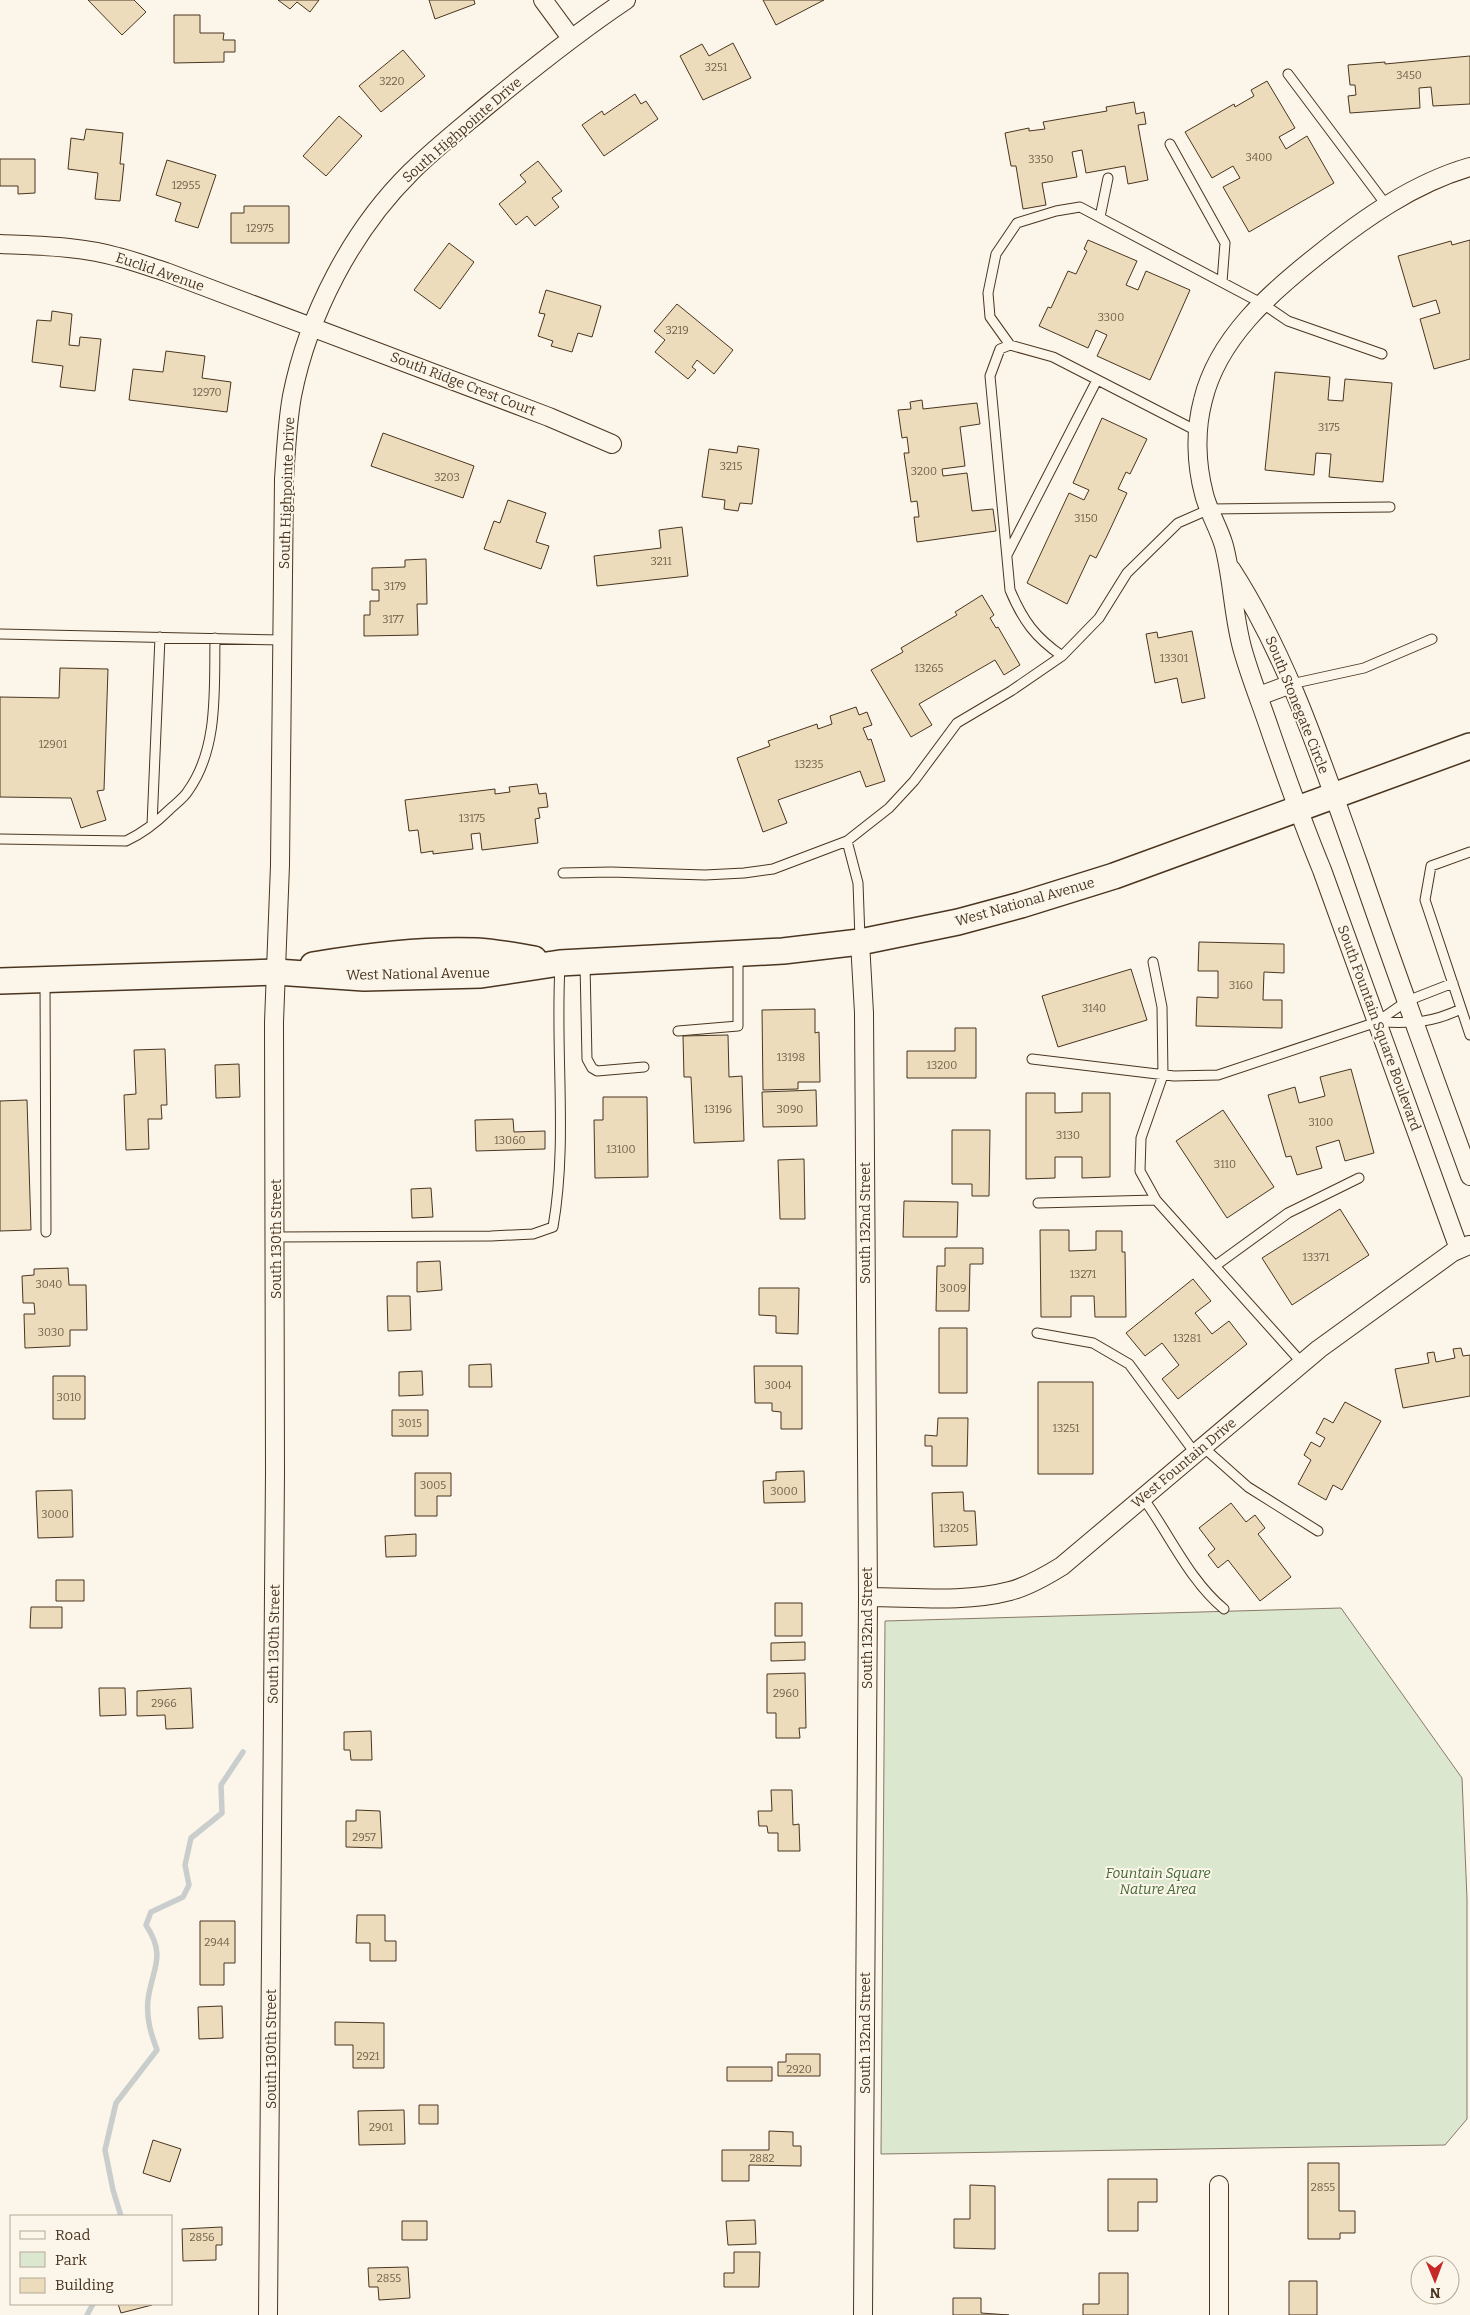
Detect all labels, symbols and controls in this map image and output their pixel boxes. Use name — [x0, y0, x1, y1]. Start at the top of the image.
house number: 3251 — [705, 61, 728, 74]
house number: 3450 — [1396, 69, 1422, 82]
street label: South Highpointe Drive — [399, 74, 525, 186]
house number: 3220 — [379, 75, 405, 88]
house number: 3400 — [1246, 151, 1272, 164]
house number: 3350 — [1028, 153, 1054, 166]
house number: 12955 — [172, 179, 200, 192]
house number: 12975 — [246, 222, 274, 235]
street label: Euclid Avenue — [113, 249, 207, 295]
house number: 3300 — [1098, 311, 1124, 324]
house number: 3219 — [665, 324, 689, 337]
street label: South Ridge Crest Court — [388, 348, 538, 420]
house number: 12970 — [192, 386, 222, 399]
street label: South Highpointe Drive — [276, 417, 298, 569]
house number: 3175 — [1318, 421, 1340, 434]
house number: 3215 — [720, 460, 742, 473]
house number: 3200 — [911, 465, 937, 478]
house number: 3203 — [434, 471, 460, 484]
house number: 3150 — [1074, 512, 1098, 525]
house number: 3211 — [650, 555, 672, 568]
house number: 3179 — [384, 580, 406, 593]
house number: 3177 — [382, 613, 404, 626]
street label: South Stonegate Circle — [1262, 634, 1332, 776]
house number: 13301 — [1160, 652, 1189, 665]
house number: 13265 — [915, 662, 944, 675]
house number: 12901 — [39, 738, 68, 751]
house number: 13235 — [795, 758, 824, 771]
house number: 13175 — [459, 812, 485, 825]
street label: West National Avenue — [953, 874, 1097, 930]
street label: South Fountain Square Boulevard — [1334, 923, 1424, 1133]
street label: West National Avenue — [346, 964, 490, 984]
house number: 3160 — [1229, 979, 1253, 992]
house number: 3140 — [1082, 1002, 1106, 1015]
house number: 13198 — [777, 1051, 805, 1064]
house number: 13200 — [927, 1059, 957, 1072]
house number: 13196 — [704, 1103, 732, 1116]
house number: 3090 — [777, 1103, 803, 1116]
house number: 3100 — [1309, 1116, 1333, 1129]
house number: 3130 — [1056, 1129, 1080, 1142]
house number: 13060 — [494, 1134, 526, 1147]
house number: 13100 — [606, 1143, 636, 1156]
house number: 3110 — [1214, 1158, 1236, 1171]
street label: South 132nd Street — [857, 1162, 874, 1284]
street label: South 130th Street — [268, 1179, 285, 1299]
house number: 13371 — [1303, 1251, 1330, 1264]
house number: 13271 — [1070, 1268, 1097, 1281]
house number: 3040 — [36, 1278, 62, 1291]
house number: 3009 — [940, 1282, 966, 1295]
house number: 3030 — [38, 1326, 64, 1339]
house number: 13281 — [1173, 1332, 1201, 1345]
house number: 3004 — [765, 1379, 792, 1392]
house number: 3010 — [57, 1391, 81, 1404]
street label: West Fountain Drive — [1128, 1414, 1240, 1512]
house number: 3015 — [398, 1417, 422, 1430]
house number: 13251 — [1053, 1422, 1080, 1435]
house number: 3005 — [420, 1479, 446, 1492]
house number: 3000 — [770, 1485, 798, 1498]
house number: 3000 — [41, 1508, 69, 1521]
house number: 13205 — [939, 1522, 969, 1535]
street label: South 132nd Street — [859, 1567, 876, 1689]
street label: South 130th Street — [264, 1584, 284, 1704]
house number: 2960 — [773, 1687, 799, 1700]
house number: 2966 — [151, 1697, 177, 1710]
house number: 2957 — [352, 1831, 376, 1844]
park label: Fountain Square Nature Area — [1106, 1865, 1210, 1898]
house number: 2944 — [204, 1936, 230, 1949]
street label: South 132nd Street — [857, 1972, 874, 2094]
street label: South 130th Street — [263, 1989, 280, 2109]
house number: 2921 — [357, 2050, 380, 2063]
house number: 2920 — [786, 2063, 812, 2076]
house number: 2901 — [369, 2121, 393, 2134]
house number: 2882 — [749, 2152, 775, 2165]
house number: 2855 — [1311, 2181, 1335, 2194]
legend — [10, 2215, 172, 2305]
text: Road — [55, 2226, 90, 2244]
house number: 2856 — [190, 2231, 214, 2244]
text: Park — [55, 2251, 87, 2269]
north arrow — [1410, 2255, 1460, 2305]
house number: 2855 — [377, 2272, 401, 2285]
text: Building — [55, 2276, 114, 2294]
text: N — [1429, 2284, 1441, 2301]

